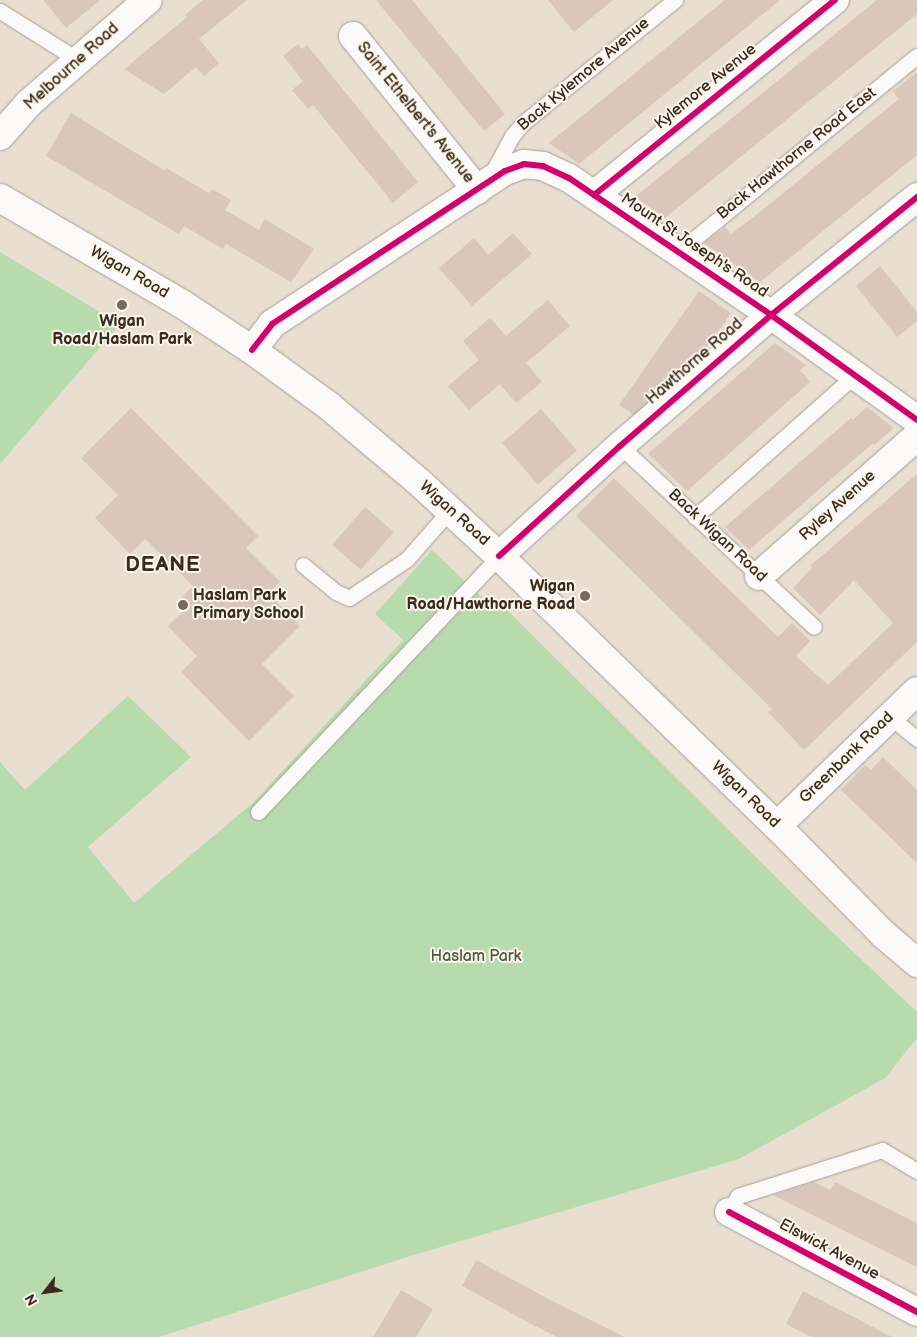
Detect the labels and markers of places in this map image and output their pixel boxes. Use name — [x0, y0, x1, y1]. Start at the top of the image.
marker: Wigan Road/Haslam Park — [116, 299, 128, 311]
place label: Wigan Road/Haslam Park — [52, 312, 192, 350]
place label: Wigan Road/Hawthorne Road — [407, 577, 575, 615]
place label: Haslam Park Primary School — [193, 586, 304, 624]
marker: Wigan Road/Hawthorne Road — [579, 590, 591, 602]
marker: Haslam Park Primary School — [177, 599, 189, 611]

